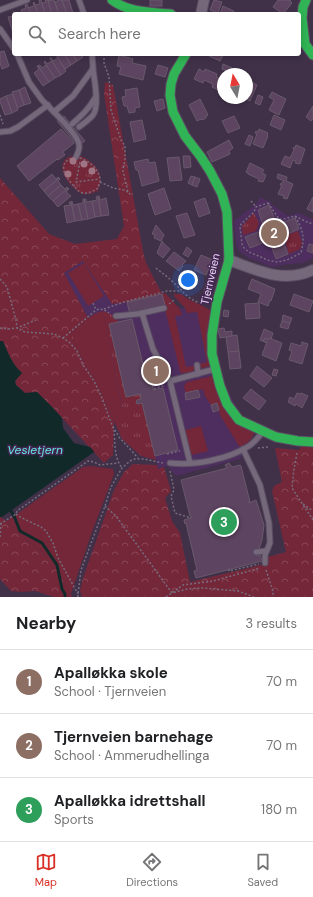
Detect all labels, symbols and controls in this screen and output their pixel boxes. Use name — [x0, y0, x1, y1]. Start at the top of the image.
search box — [12, 12, 301, 56]
icon: search — [26, 23, 48, 45]
text: Search here — [58, 24, 141, 44]
north arrow — [217, 68, 253, 104]
pin: 2 — [261, 218, 287, 248]
street label: Tjernveien — [197, 252, 223, 306]
your location — [178, 270, 198, 290]
pin: 1 — [143, 356, 169, 386]
water label: Vesletjern — [7, 442, 63, 458]
pin: 3 — [211, 507, 237, 537]
text: Nearby — [16, 612, 76, 634]
text: 3 results — [245, 615, 297, 632]
text: Apalløkka skole — [54, 663, 168, 683]
text: 1 — [27, 673, 31, 690]
text: 70 m — [266, 673, 297, 690]
text: School · Tjernveien — [54, 683, 166, 700]
text: Tjernveien barnehage — [54, 727, 213, 747]
text: 2 — [25, 737, 33, 754]
text: 70 m — [266, 737, 297, 754]
text: School · Ammerudhellinga — [54, 747, 209, 764]
text: Apalløkka idrettshall — [54, 791, 205, 811]
text: 3 — [25, 801, 33, 818]
text: 180 m — [261, 801, 297, 818]
text: Sports — [54, 811, 94, 828]
tab: Map — [35, 851, 57, 889]
tab: Directions — [126, 851, 178, 889]
tab: Saved — [247, 851, 278, 889]

